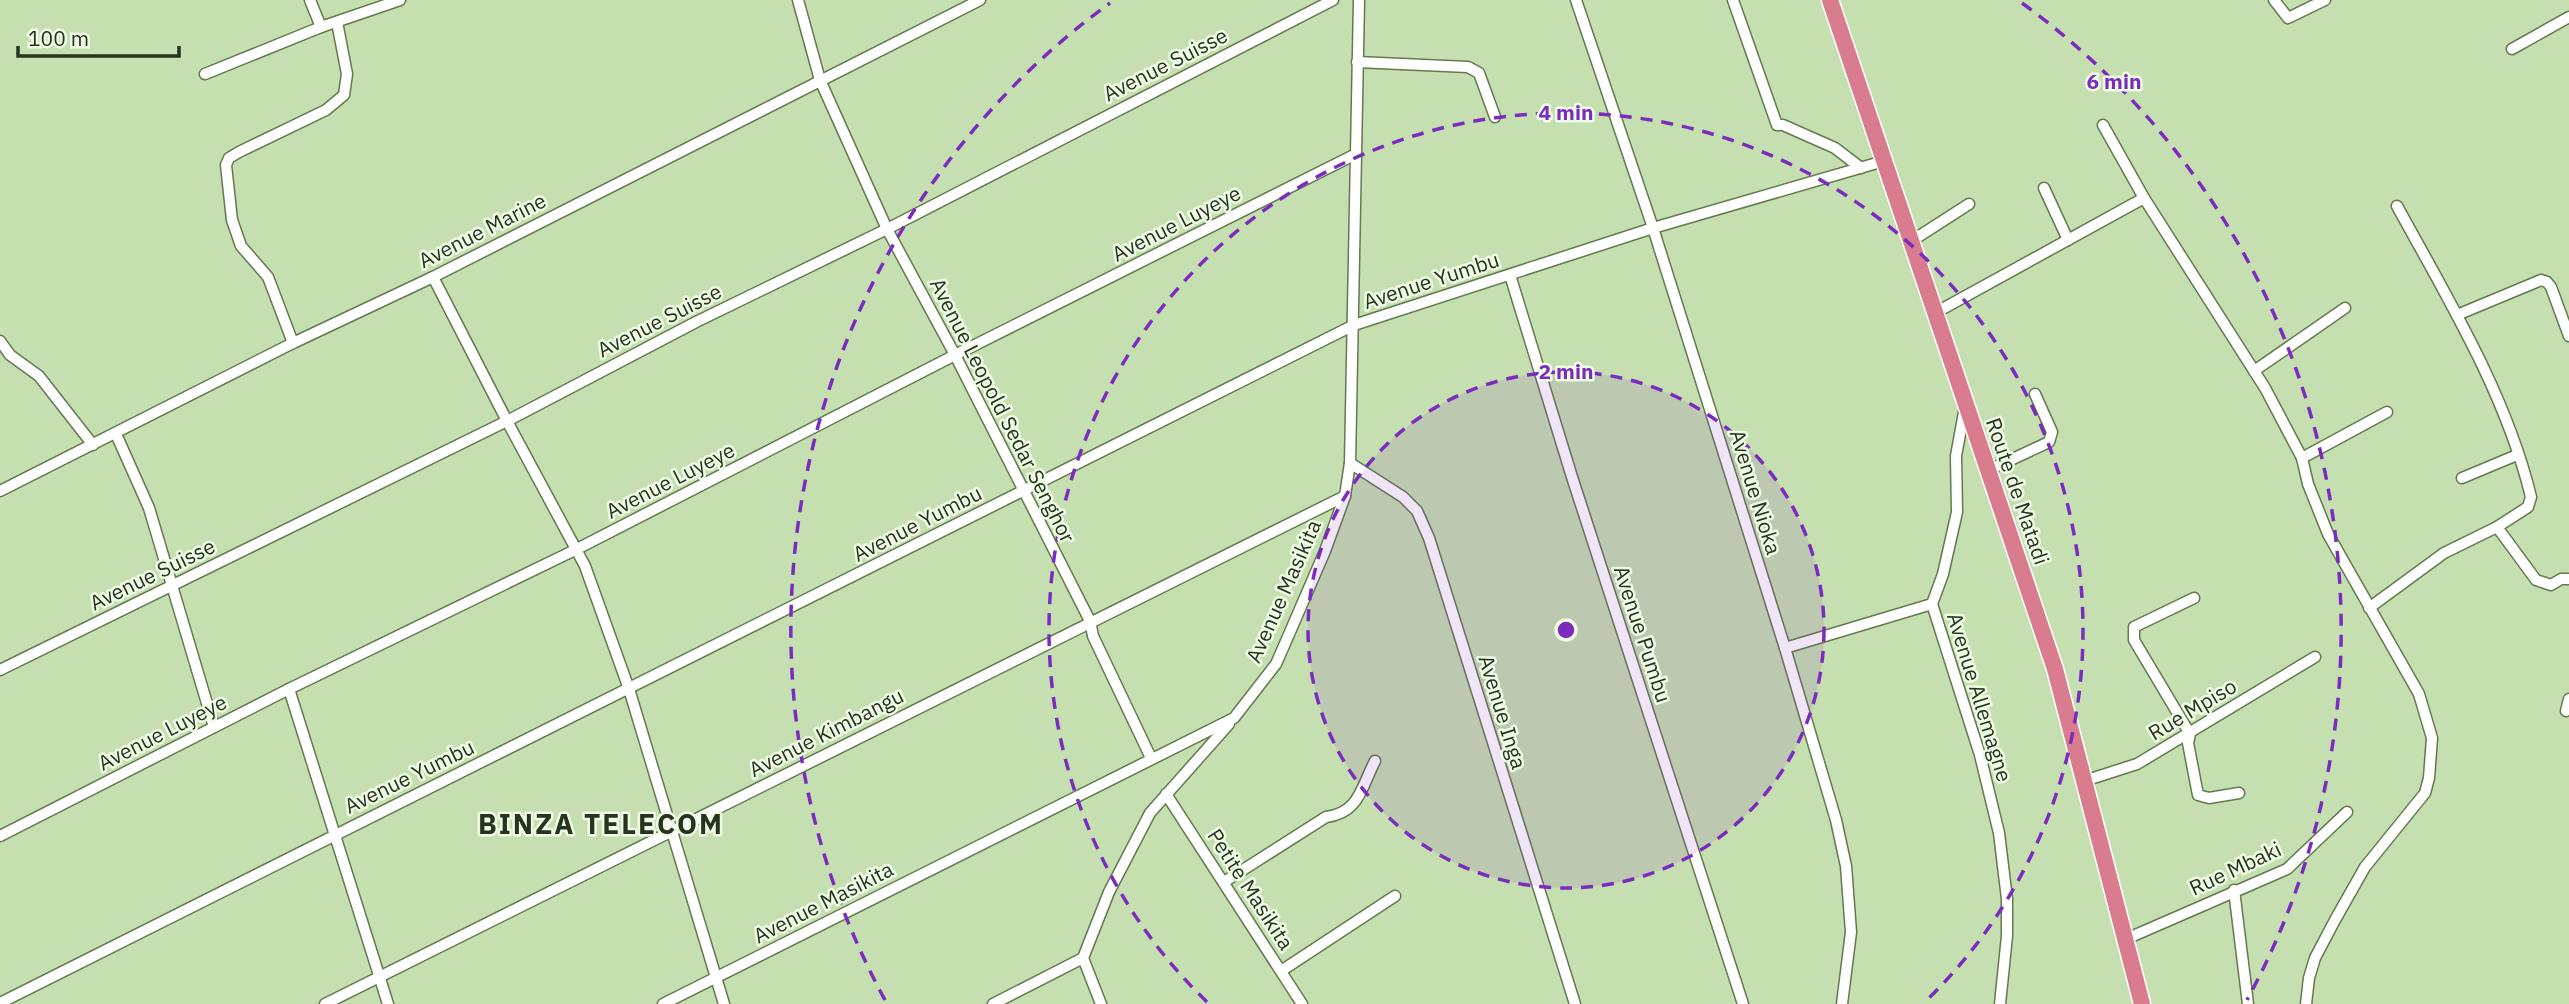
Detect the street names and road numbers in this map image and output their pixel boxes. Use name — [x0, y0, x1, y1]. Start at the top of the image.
street label: Avenue Suisse — [1098, 21, 1232, 107]
street label: Avenue Luyeye — [1107, 179, 1245, 267]
street label: Avenue Marine — [413, 186, 551, 274]
street label: Avenue Yumbu — [1359, 245, 1503, 315]
street label: Avenue Leopold Sedar Senghor — [924, 273, 1082, 547]
street label: Avenue Suisse — [592, 277, 726, 363]
street label: Route de Matadi — [1980, 414, 2056, 568]
street label: Avenue Nioka — [1724, 426, 1788, 558]
street label: Avenue Luyeye — [601, 436, 739, 524]
street label: Avenue Yumbu — [848, 478, 986, 568]
street label: Avenue Masikita — [1239, 515, 1327, 667]
street label: Avenue Suisse — [85, 532, 219, 616]
street label: Avenue Pumbu — [1608, 562, 1678, 706]
street label: Avenue Allemagne — [1941, 609, 2019, 785]
street label: Avenue Inga — [1472, 652, 1534, 772]
street label: Rue Mpiso — [2143, 672, 2241, 746]
street label: Avenue Kimbangu — [744, 681, 908, 783]
street label: Avenue Luyeye — [93, 688, 231, 776]
street label: Avenue Yumbu — [339, 732, 479, 820]
street label: Petite Masikita — [1201, 823, 1301, 955]
street label: Rue Mbaki — [2184, 834, 2286, 902]
street label: Avenue Masikita — [748, 855, 898, 949]

